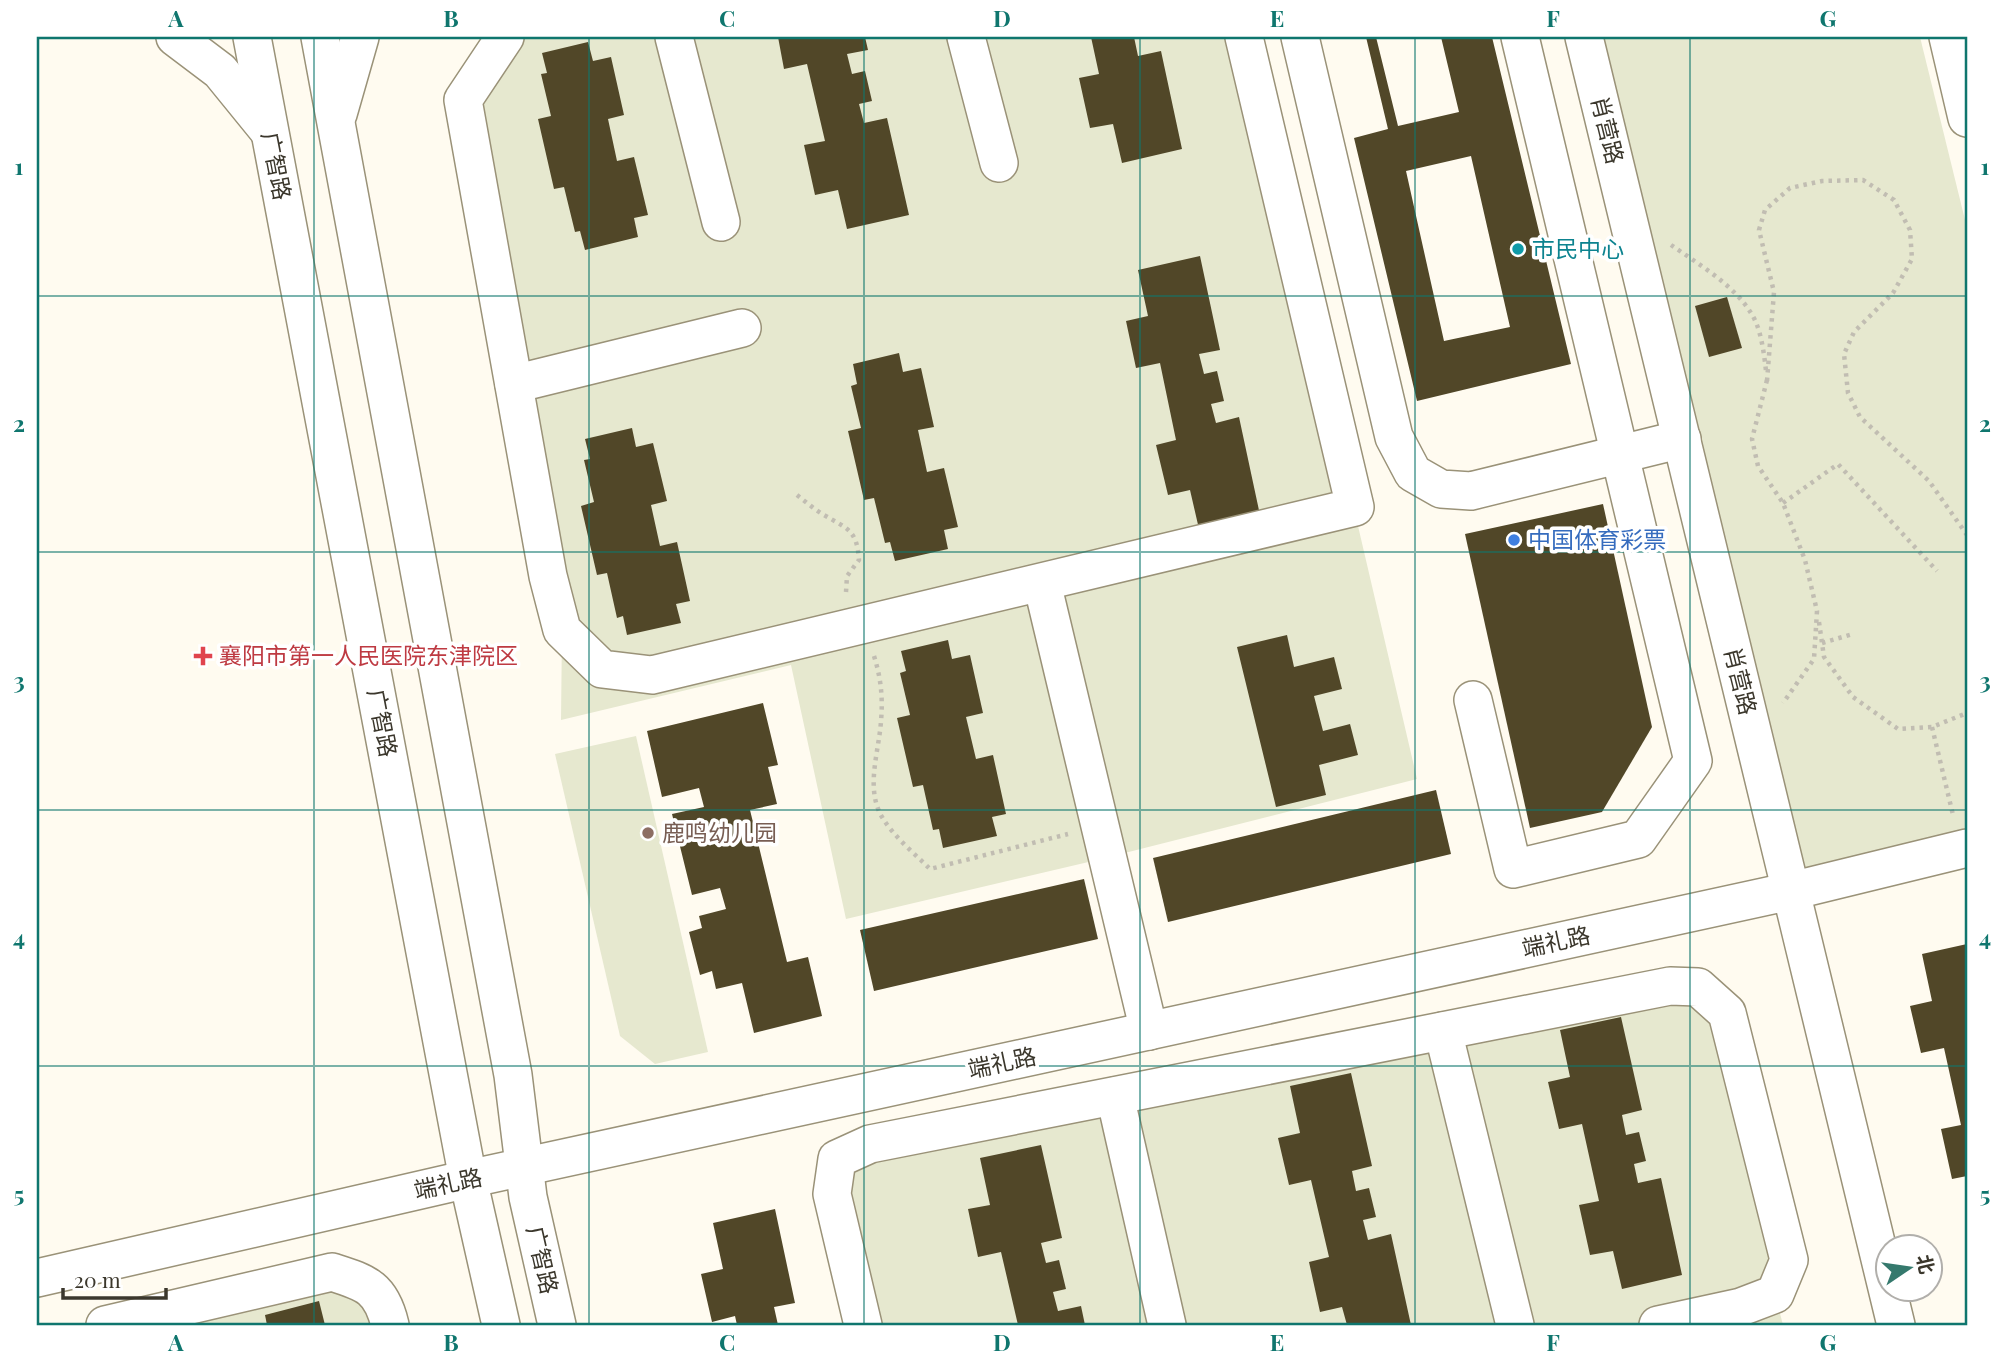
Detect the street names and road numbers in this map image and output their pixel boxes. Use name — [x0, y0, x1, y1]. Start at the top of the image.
street label: 肖营路 — [1585, 92, 1632, 167]
street label: 广智路 — [256, 129, 299, 203]
street label: 肖营路 — [1718, 643, 1765, 718]
street label: 广智路 — [362, 686, 405, 760]
street label: 端礼路 — [1519, 918, 1593, 963]
street label: 端礼路 — [965, 1039, 1039, 1084]
street label: 端礼路 — [411, 1160, 485, 1205]
street label: 广智路 — [521, 1223, 566, 1297]

